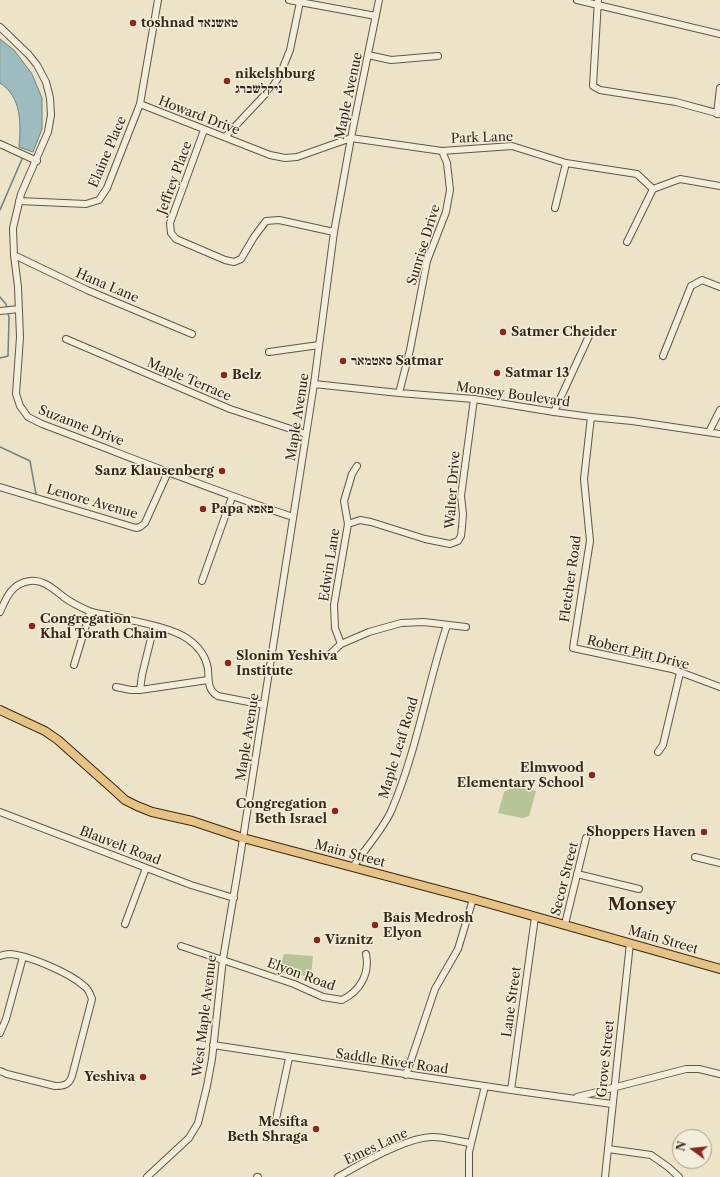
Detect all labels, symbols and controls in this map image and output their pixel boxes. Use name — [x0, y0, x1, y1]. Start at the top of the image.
place label: toshnad טאשנאד — [141, 15, 238, 31]
marker: toshnad טאשנאד — [128, 18, 138, 28]
street label: Maple Avenue — [332, 51, 366, 141]
place label: nikelshburg ניקלשברג — [235, 66, 315, 97]
marker: nikelshburg ניקלשברג — [222, 76, 232, 86]
street label: Howard Drive — [156, 93, 242, 139]
street label: Elaine Place — [86, 114, 130, 190]
street label: Park Lane — [450, 129, 514, 147]
street label: Jeffrey Place — [154, 139, 196, 217]
street label: Sunrise Drive — [404, 203, 444, 287]
street label: Hana Lane — [73, 266, 141, 306]
place label: Satmer Cheider — [511, 324, 617, 340]
marker: Satmer Cheider — [498, 327, 508, 337]
place label: סאטמאר Satmar — [351, 353, 443, 369]
street label: Maple Terrace — [144, 355, 234, 405]
marker: סאטמאר Satmar — [338, 356, 348, 366]
place label: Satmar 13 — [505, 365, 569, 381]
place label: Belz — [232, 367, 261, 383]
marker: Satmar 13 — [492, 368, 502, 378]
marker: Belz — [219, 370, 229, 380]
street label: Maple Avenue — [283, 372, 313, 462]
street label: Monsey Boulevard — [455, 379, 571, 411]
street label: Suzanne Drive — [36, 403, 126, 449]
street label: Walter Drive — [442, 450, 464, 530]
place label: Sanz Klausenberg — [95, 463, 214, 479]
marker: Sanz Klausenberg — [217, 466, 227, 476]
street label: Lenore Avenue — [45, 482, 139, 522]
place label: Papa פאפא — [211, 501, 274, 517]
marker: Papa פאפא — [198, 504, 208, 514]
street label: Edwin Lane — [317, 527, 343, 603]
street label: Fletcher Road — [557, 535, 585, 623]
place label: Congregation Khal Torath Chaim — [40, 611, 167, 642]
marker: Congregation Khal Torath Chaim — [27, 621, 37, 631]
street label: Robert Pitt Drive — [585, 633, 691, 673]
place label: Slonim Yeshiva Institute — [236, 648, 338, 679]
marker: Slonim Yeshiva Institute — [223, 658, 233, 668]
street label: Maple Avenue — [233, 692, 263, 782]
street label: Maple Leaf Road — [376, 695, 422, 801]
place label: Elmwood Elementary School — [457, 760, 584, 791]
marker: Elmwood Elementary School — [587, 770, 597, 780]
place label: Congregation Beth Israel — [236, 796, 327, 827]
marker: Congregation Beth Israel — [330, 806, 340, 816]
street label: Blauvelt Road — [77, 823, 163, 869]
place label: Shoppers Haven — [586, 824, 696, 840]
marker: Shoppers Haven — [699, 827, 709, 837]
street label: Main Street — [313, 837, 387, 871]
street label: Secor Street — [548, 840, 582, 918]
district label: Monsey — [608, 895, 676, 915]
place label: Bais Medrosh Elyon — [383, 910, 473, 941]
marker: Bais Medrosh Elyon — [370, 920, 380, 930]
street label: Main Street — [626, 923, 700, 957]
place label: Viznitz — [325, 932, 373, 948]
marker: Viznitz — [312, 935, 322, 945]
street label: West Maple Avenue — [190, 954, 220, 1078]
street label: Elyon Road — [265, 955, 337, 995]
street label: Lane Street — [499, 966, 525, 1038]
street label: Grove Street — [594, 1020, 618, 1098]
street label: Saddle River Road — [335, 1046, 449, 1078]
place label: Yeshiva — [84, 1069, 135, 1085]
marker: Yeshiva — [138, 1072, 148, 1082]
place label: Mesifta Beth Shraga — [227, 1114, 308, 1145]
marker: Mesifta Beth Shraga — [311, 1124, 321, 1134]
street label: Emes Lane — [342, 1126, 410, 1168]
north arrow — [672, 1129, 712, 1169]
text: N — [673, 1140, 689, 1153]

